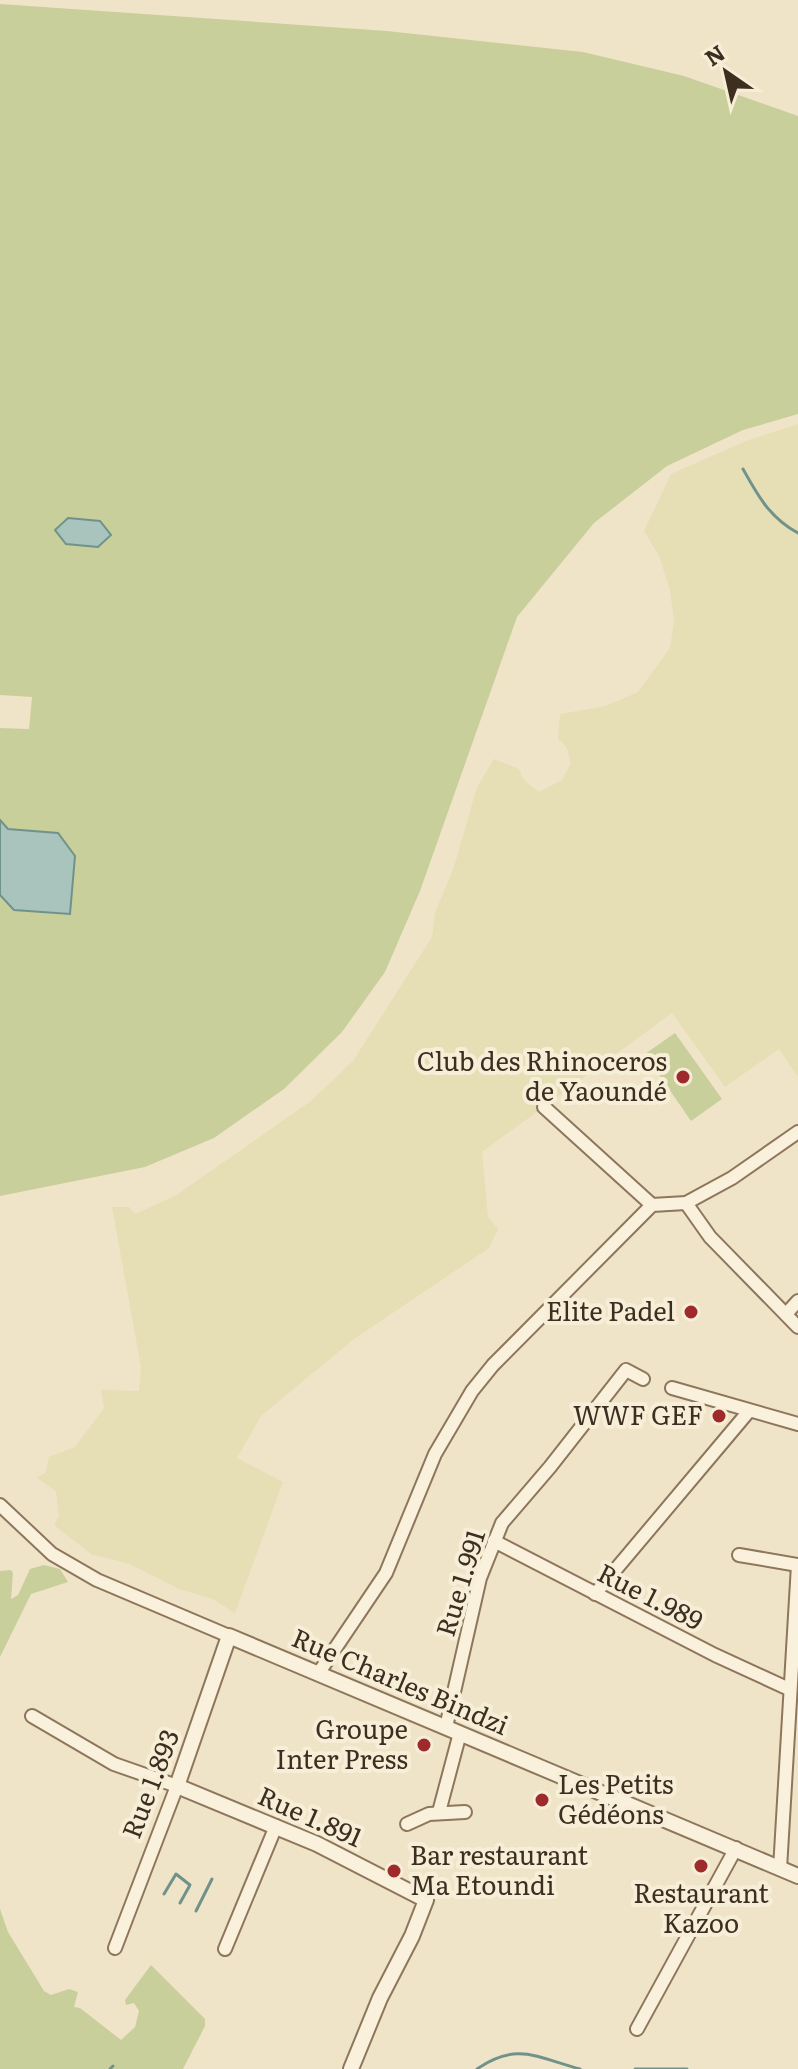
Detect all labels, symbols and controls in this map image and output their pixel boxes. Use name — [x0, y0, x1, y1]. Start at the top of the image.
north arrow — [686, 32, 766, 112]
text: N — [697, 35, 731, 73]
place label: Club des Rhinoceros de Yaoundé — [417, 1040, 667, 1109]
marker: Club des Rhinoceros de Yaoundé — [674, 1068, 692, 1086]
place label: Elite Padel — [546, 1290, 675, 1329]
marker: Elite Padel — [682, 1303, 700, 1321]
place label: WWF GEF — [573, 1394, 703, 1433]
marker: WWF GEF — [710, 1407, 728, 1425]
street label: Rue 1.991 — [424, 1524, 493, 1641]
street label: Rue 1.989 — [592, 1552, 711, 1638]
street label: Rue Charles Bindzi — [287, 1616, 516, 1743]
place label: Groupe Inter Press — [276, 1708, 408, 1777]
street label: Rue 1.893 — [110, 1723, 187, 1843]
marker: Groupe Inter Press — [415, 1736, 433, 1754]
place label: Les Petits Gédéons — [558, 1763, 674, 1832]
street label: Rue 1.891 — [253, 1774, 369, 1855]
marker: Les Petits Gédéons — [533, 1791, 551, 1809]
place label: Bar restaurant Ma Etoundi — [410, 1834, 589, 1903]
marker: Restaurant Kazoo — [692, 1857, 710, 1875]
marker: Bar restaurant Ma Etoundi — [385, 1862, 403, 1880]
place label: Restaurant Kazoo — [633, 1872, 769, 1941]

